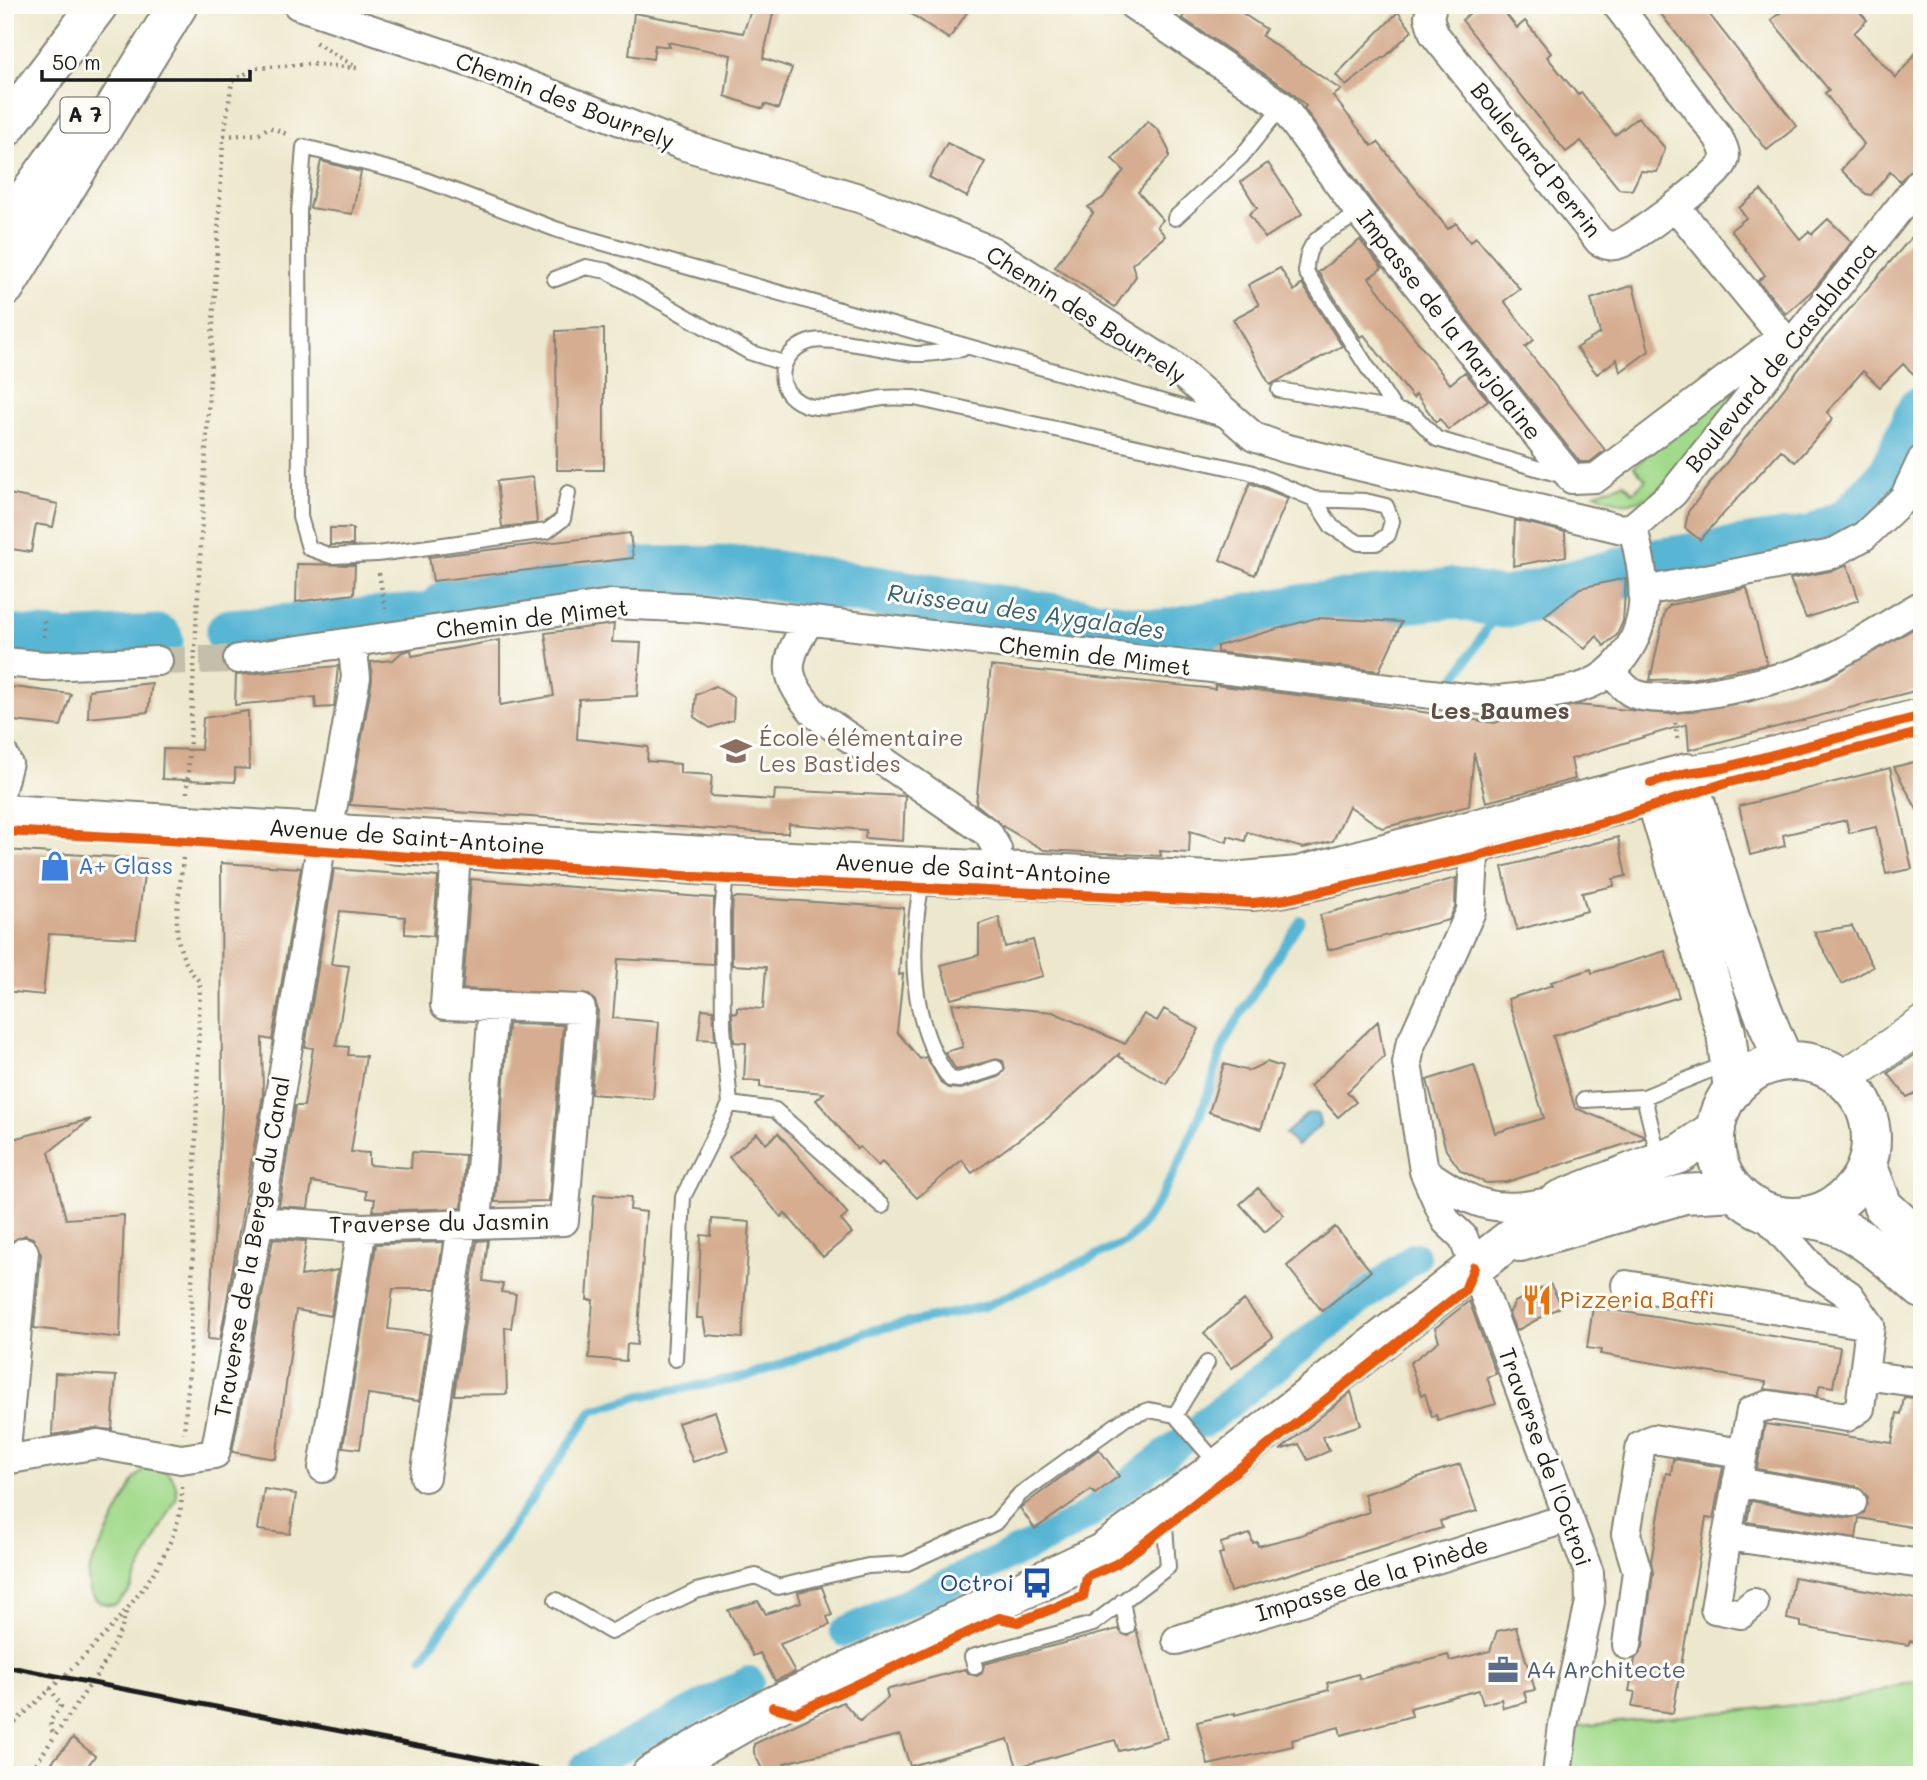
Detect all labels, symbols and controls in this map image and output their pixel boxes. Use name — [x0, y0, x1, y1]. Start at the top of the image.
scale bar — [42, 38, 250, 82]
street label: Chemin des Bourrely — [452, 44, 679, 156]
text: 50 m — [52, 48, 101, 75]
street label: Boulevard Perrin — [1465, 75, 1609, 243]
road number: A 7 — [60, 97, 110, 132]
street label: Impasse de la Marjolaine — [1350, 203, 1549, 446]
street label: Boulevard de Casablanca — [1678, 235, 1883, 478]
street label: Chemin des Bourrely — [981, 238, 1192, 390]
water label: Ruisseau des Aygalades — [885, 576, 1167, 645]
street label: Chemin de Mimet — [434, 591, 630, 645]
street label: Chemin de Mimet — [997, 628, 1193, 682]
district label: Les Baumes — [1430, 694, 1570, 725]
place label: École élémentaire Les Bastides — [759, 722, 964, 778]
school or university icon: École élémentaire Les Bastides — [719, 734, 753, 768]
street label: Avenue de Saint-Antoine — [268, 811, 546, 861]
street label: Avenue de Saint-Antoine — [834, 846, 1112, 890]
shop icon: A+ Glass — [38, 849, 72, 883]
place label: A+ Glass — [78, 850, 173, 880]
street label: Traverse de la Berge du Canal — [206, 1074, 296, 1420]
street label: Traverse du Jasmin — [329, 1205, 549, 1239]
restaurant icon: Pizzeria Baffi — [1520, 1283, 1554, 1317]
place label: Pizzeria Baffi — [1560, 1284, 1715, 1314]
street label: Traverse de l'Octroi — [1492, 1343, 1599, 1570]
street label: Impasse de la Pinède — [1252, 1528, 1492, 1628]
bus stop icon: Octroi — [1020, 1566, 1054, 1600]
place label: Octroi — [940, 1567, 1014, 1597]
office icon: A4 Architecte — [1486, 1653, 1520, 1687]
place label: A4 Architecte — [1526, 1654, 1686, 1684]

